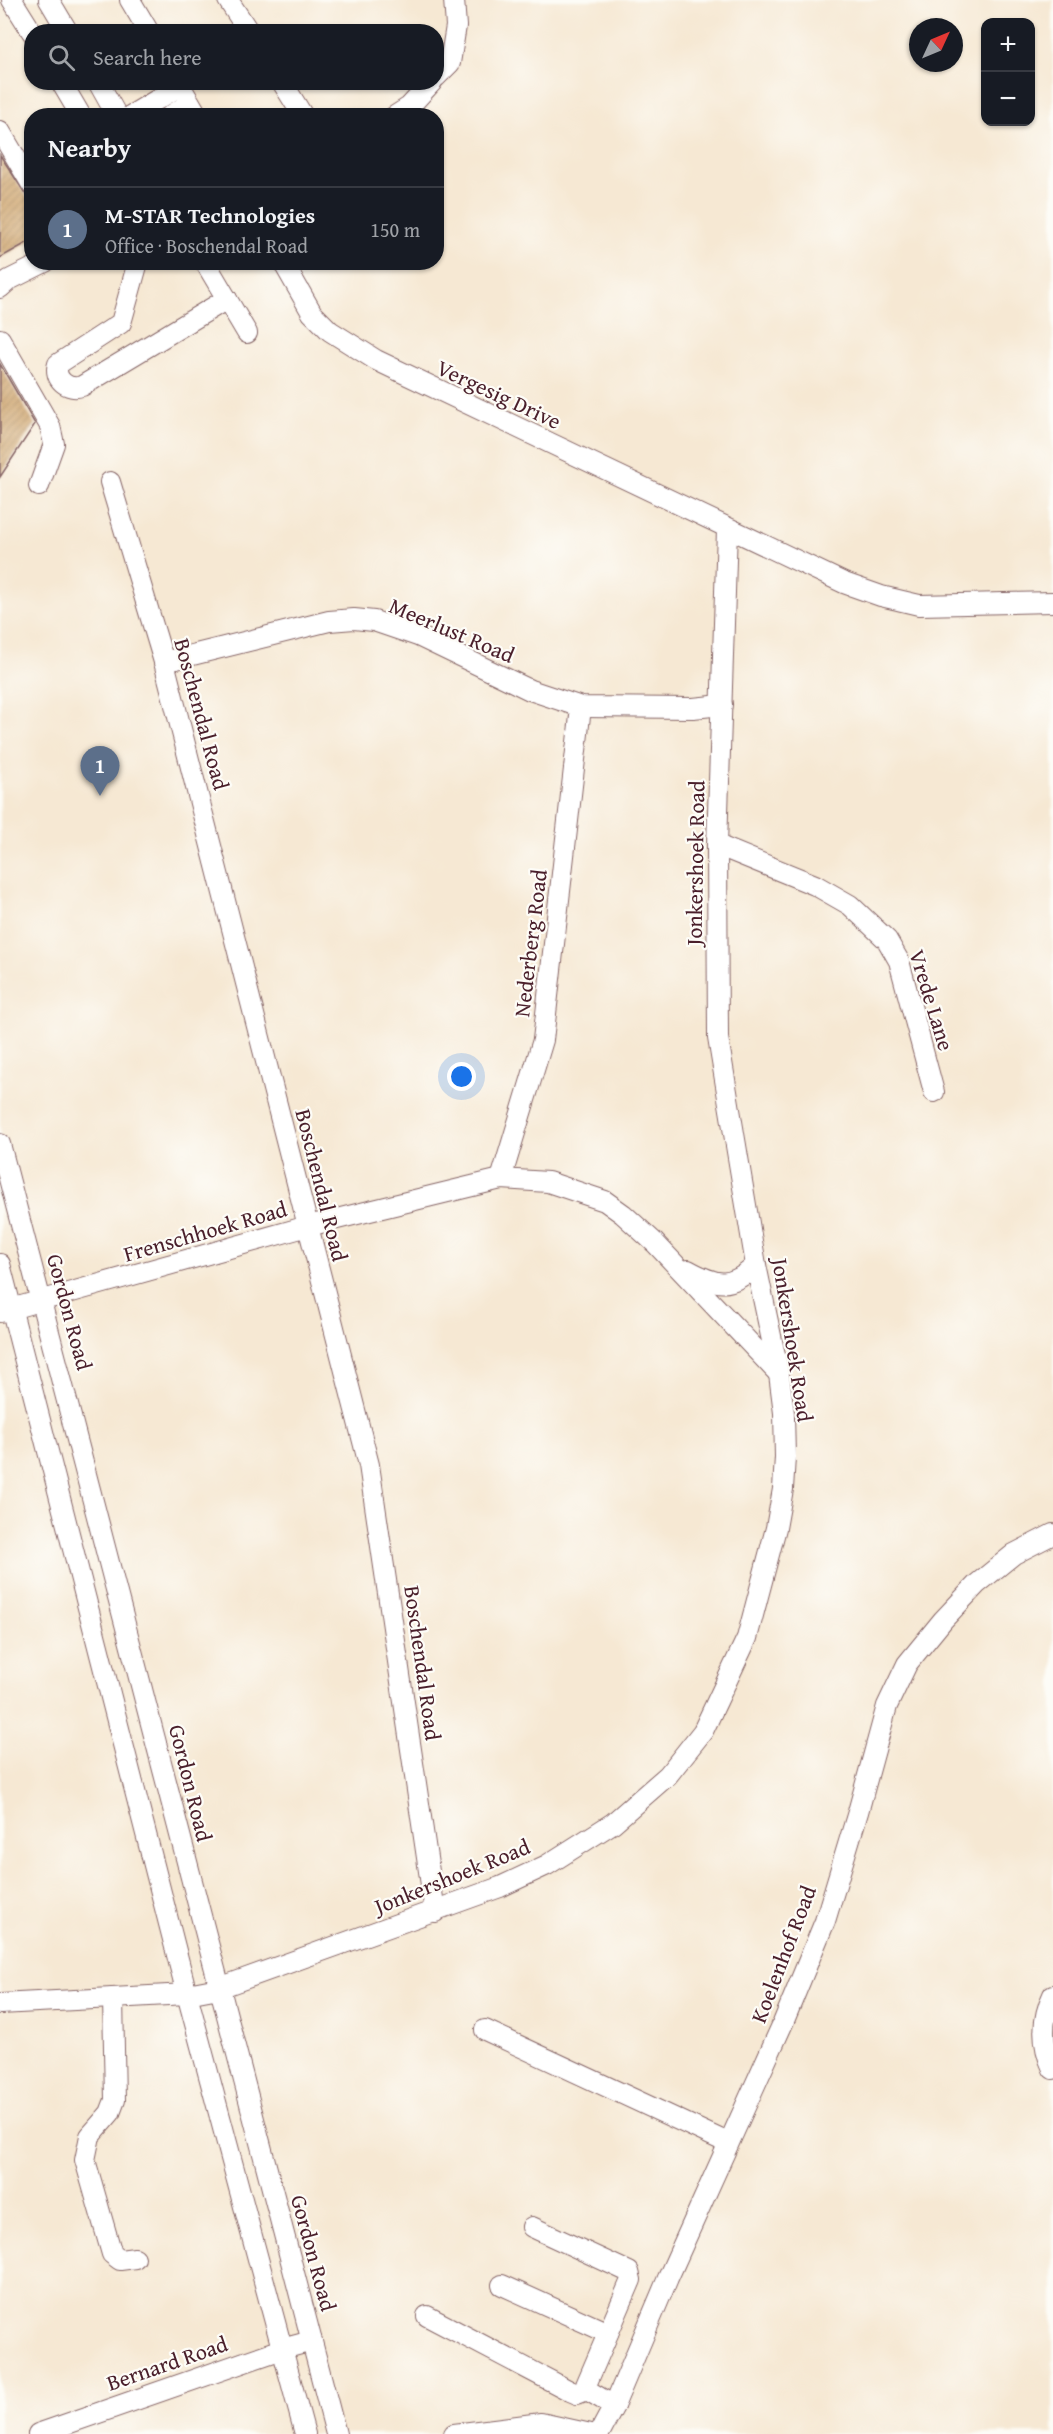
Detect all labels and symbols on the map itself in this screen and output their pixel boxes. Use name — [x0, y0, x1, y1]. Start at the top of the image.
north arrow — [909, 18, 963, 72]
street label: Vergesig Drive — [432, 351, 566, 437]
street label: Meerlust Road — [384, 589, 520, 671]
street label: Boschendal Road — [166, 634, 238, 794]
pin: 1 — [80, 746, 120, 796]
street label: Jonkershoek Road — [678, 780, 712, 949]
street label: Nederberg Road — [505, 867, 555, 1019]
street label: Vrede Lane — [901, 946, 963, 1054]
your location — [447, 1062, 476, 1091]
street label: Boschendal Road — [288, 1105, 356, 1265]
street label: Frenschhoek Road — [120, 1192, 291, 1270]
street label: Gordon Road — [39, 1250, 101, 1374]
street label: Jonkershoek Road — [764, 1253, 822, 1424]
street label: Boschendal Road — [396, 1583, 450, 1743]
street label: Gordon Road — [161, 1721, 221, 1845]
street label: Jonkershoek Road — [367, 1830, 535, 1923]
street label: Koelenhof Road — [742, 1880, 824, 2027]
street label: Gordon Road — [283, 2191, 345, 2315]
street label: Bernard Road — [102, 2327, 232, 2399]

